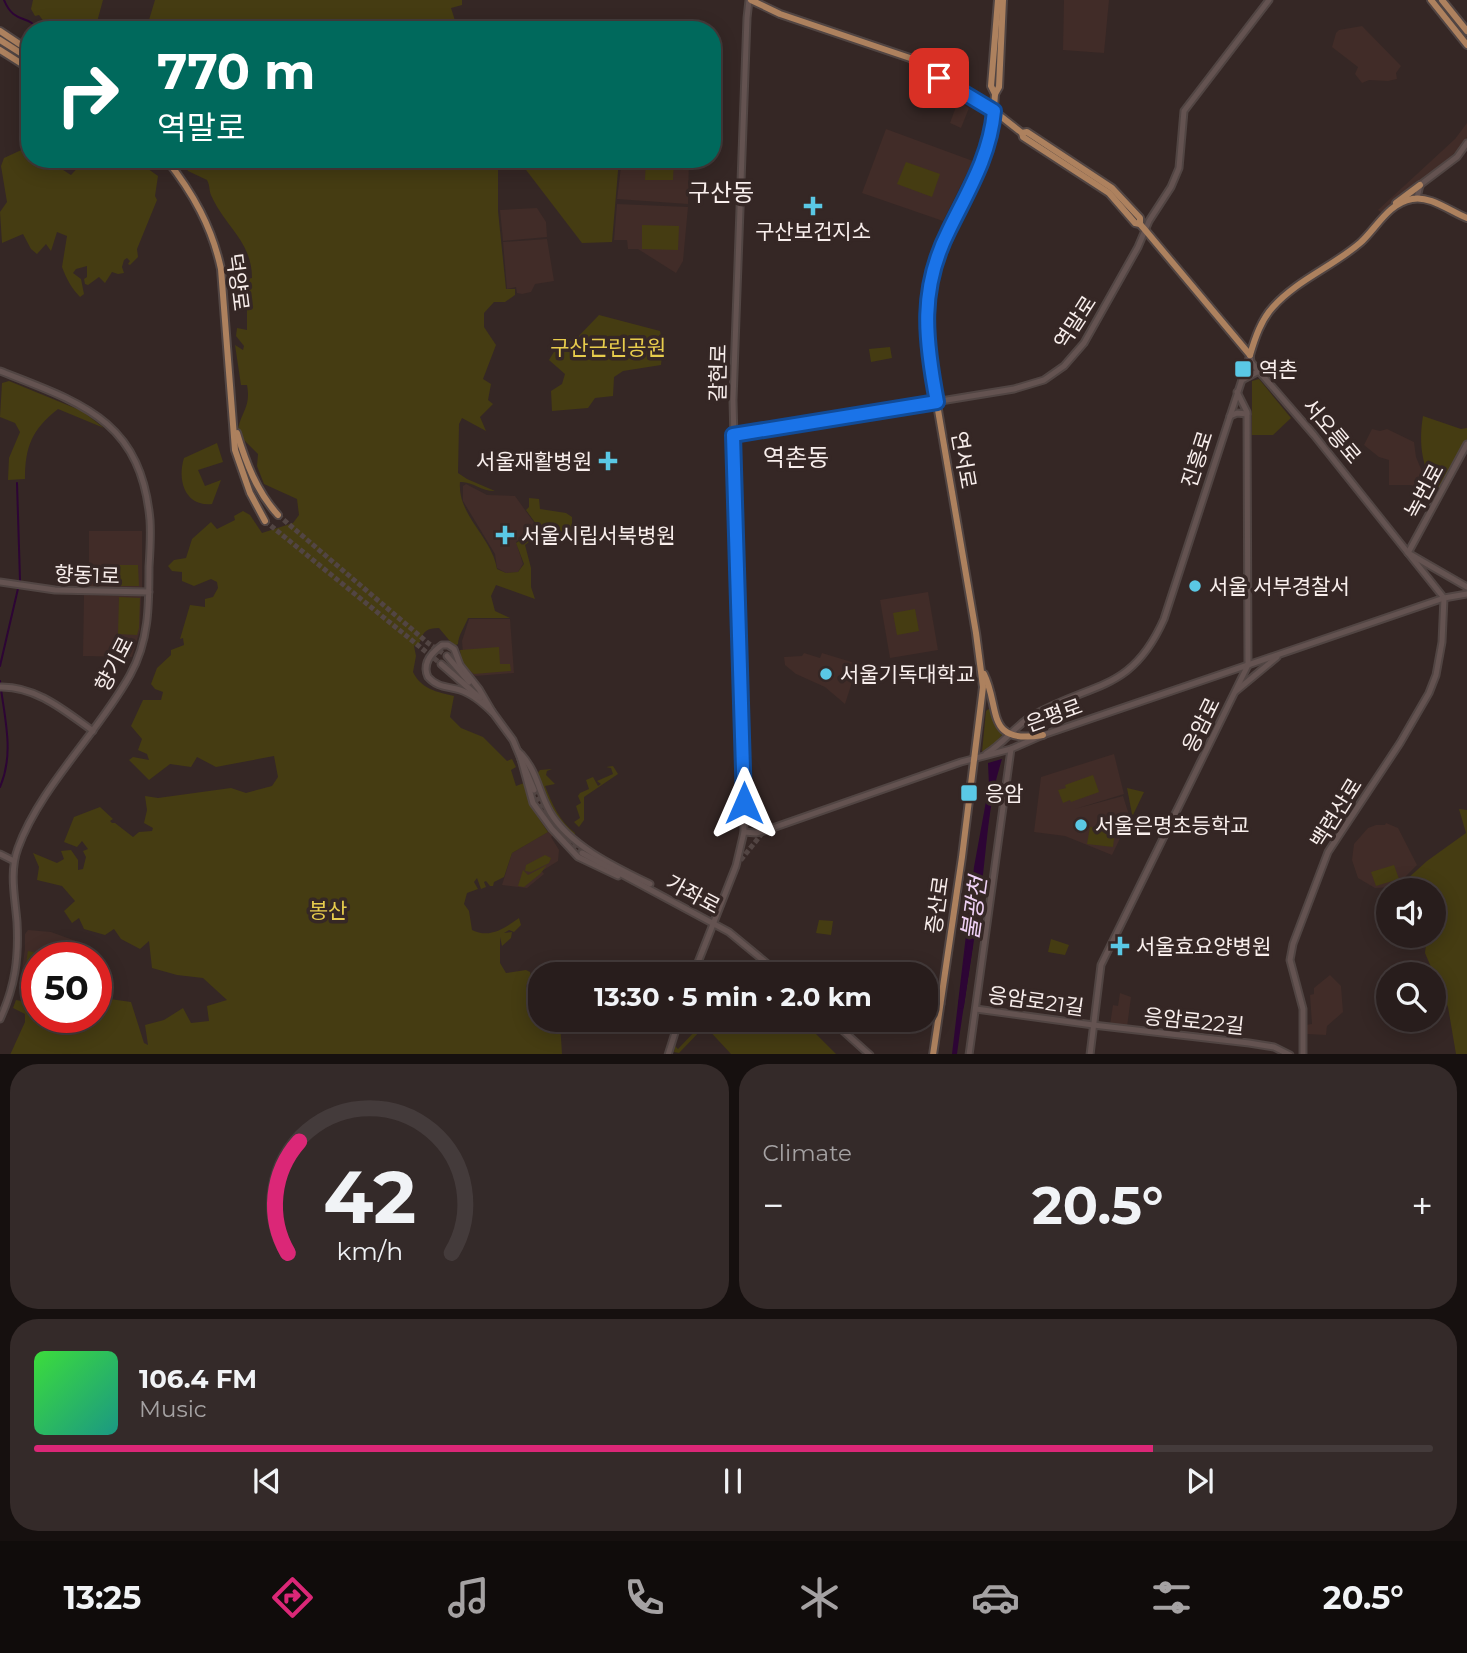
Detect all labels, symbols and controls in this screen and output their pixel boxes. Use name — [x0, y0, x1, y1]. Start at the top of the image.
text: 770 m — [157, 42, 315, 101]
pin — [909, 48, 969, 108]
icon: right — [42, 49, 133, 140]
icon: arrive — [920, 59, 958, 97]
text: 역말로 — [157, 108, 245, 147]
district label: 구산동 — [688, 178, 754, 207]
marker: 구산보건지소 — [803, 196, 823, 216]
place label: 구산보건지소 — [755, 219, 871, 244]
street label: 덕양로 — [222, 252, 254, 312]
street label: 역말로 — [1049, 291, 1101, 353]
park label: 구산근린공원 — [550, 335, 666, 360]
street label: 갈현로 — [705, 344, 731, 402]
place label: 역촌 — [1259, 357, 1298, 382]
marker: 역촌 — [1233, 359, 1253, 379]
street label: 서오릉로 — [1298, 393, 1366, 469]
street label: 진흥로 — [1176, 428, 1218, 490]
street label: 연서로 — [947, 429, 981, 491]
district label: 역촌동 — [763, 443, 829, 472]
place label: 서울재활병원 — [476, 449, 592, 474]
marker: 서울재활병원 — [598, 451, 618, 471]
street label: 녹번로 — [1399, 460, 1449, 522]
place label: 서울시립서북병원 — [521, 523, 676, 548]
marker: 서울시립서북병원 — [495, 525, 515, 545]
street label: 향동1로 — [54, 561, 120, 589]
place label: 서울 서부경찰서 — [1209, 574, 1350, 599]
marker: 서울 서부경찰서 — [1187, 578, 1203, 594]
street label: 향기로 — [90, 632, 138, 696]
place label: 서울기독대학교 — [840, 662, 975, 687]
marker: 서울기독대학교 — [818, 666, 834, 682]
street label: 은평로 — [1022, 693, 1086, 737]
street label: 응암로 — [1177, 693, 1225, 757]
position arrow — [707, 766, 781, 840]
street label: 백련산로 — [1305, 774, 1367, 852]
place label: 응암 — [985, 781, 1024, 806]
marker: 응암 — [959, 783, 979, 803]
place label: 서울은명초등학교 — [1095, 813, 1250, 838]
marker: 서울은명초등학교 — [1073, 817, 1089, 833]
street label: 가좌로 — [662, 869, 724, 919]
water label: 불광천 — [956, 872, 993, 941]
street label: 증산로 — [921, 875, 953, 935]
map controls — [1376, 878, 1446, 1032]
button: sound — [1376, 878, 1446, 948]
park label: 봉산 — [309, 898, 347, 923]
place label: 서울효요양병원 — [1136, 934, 1271, 959]
marker: 서울효요양병원 — [1110, 936, 1130, 956]
speed limit sign: 50 — [21, 942, 112, 1033]
button: search — [1376, 962, 1446, 1032]
text: 13:30 · 5 min · 2.0 km — [594, 981, 872, 1013]
street label: 응암로21길 — [986, 982, 1086, 1020]
street label: 응암로22길 — [1142, 1003, 1246, 1039]
text: Climate — [763, 1139, 852, 1167]
text: 42 — [323, 1153, 416, 1241]
text: 20.5° — [1032, 1174, 1163, 1237]
text: − — [763, 1182, 784, 1229]
text: + — [1411, 1182, 1433, 1229]
text: km/h — [336, 1235, 403, 1265]
text: 106.4 FM — [139, 1363, 257, 1395]
text: Music — [139, 1395, 207, 1423]
icon: previous — [248, 1462, 286, 1500]
icon: pause — [714, 1462, 752, 1500]
icon: next — [1181, 1462, 1219, 1500]
icon: directions — [268, 1573, 317, 1622]
icon: music — [444, 1573, 493, 1622]
icon: phone — [620, 1573, 669, 1622]
icon: climate — [795, 1573, 844, 1622]
icon: car — [971, 1573, 1020, 1622]
icon: filters — [1147, 1573, 1196, 1622]
text: 13:25 — [63, 1578, 141, 1617]
text: 20.5° — [1323, 1578, 1404, 1617]

